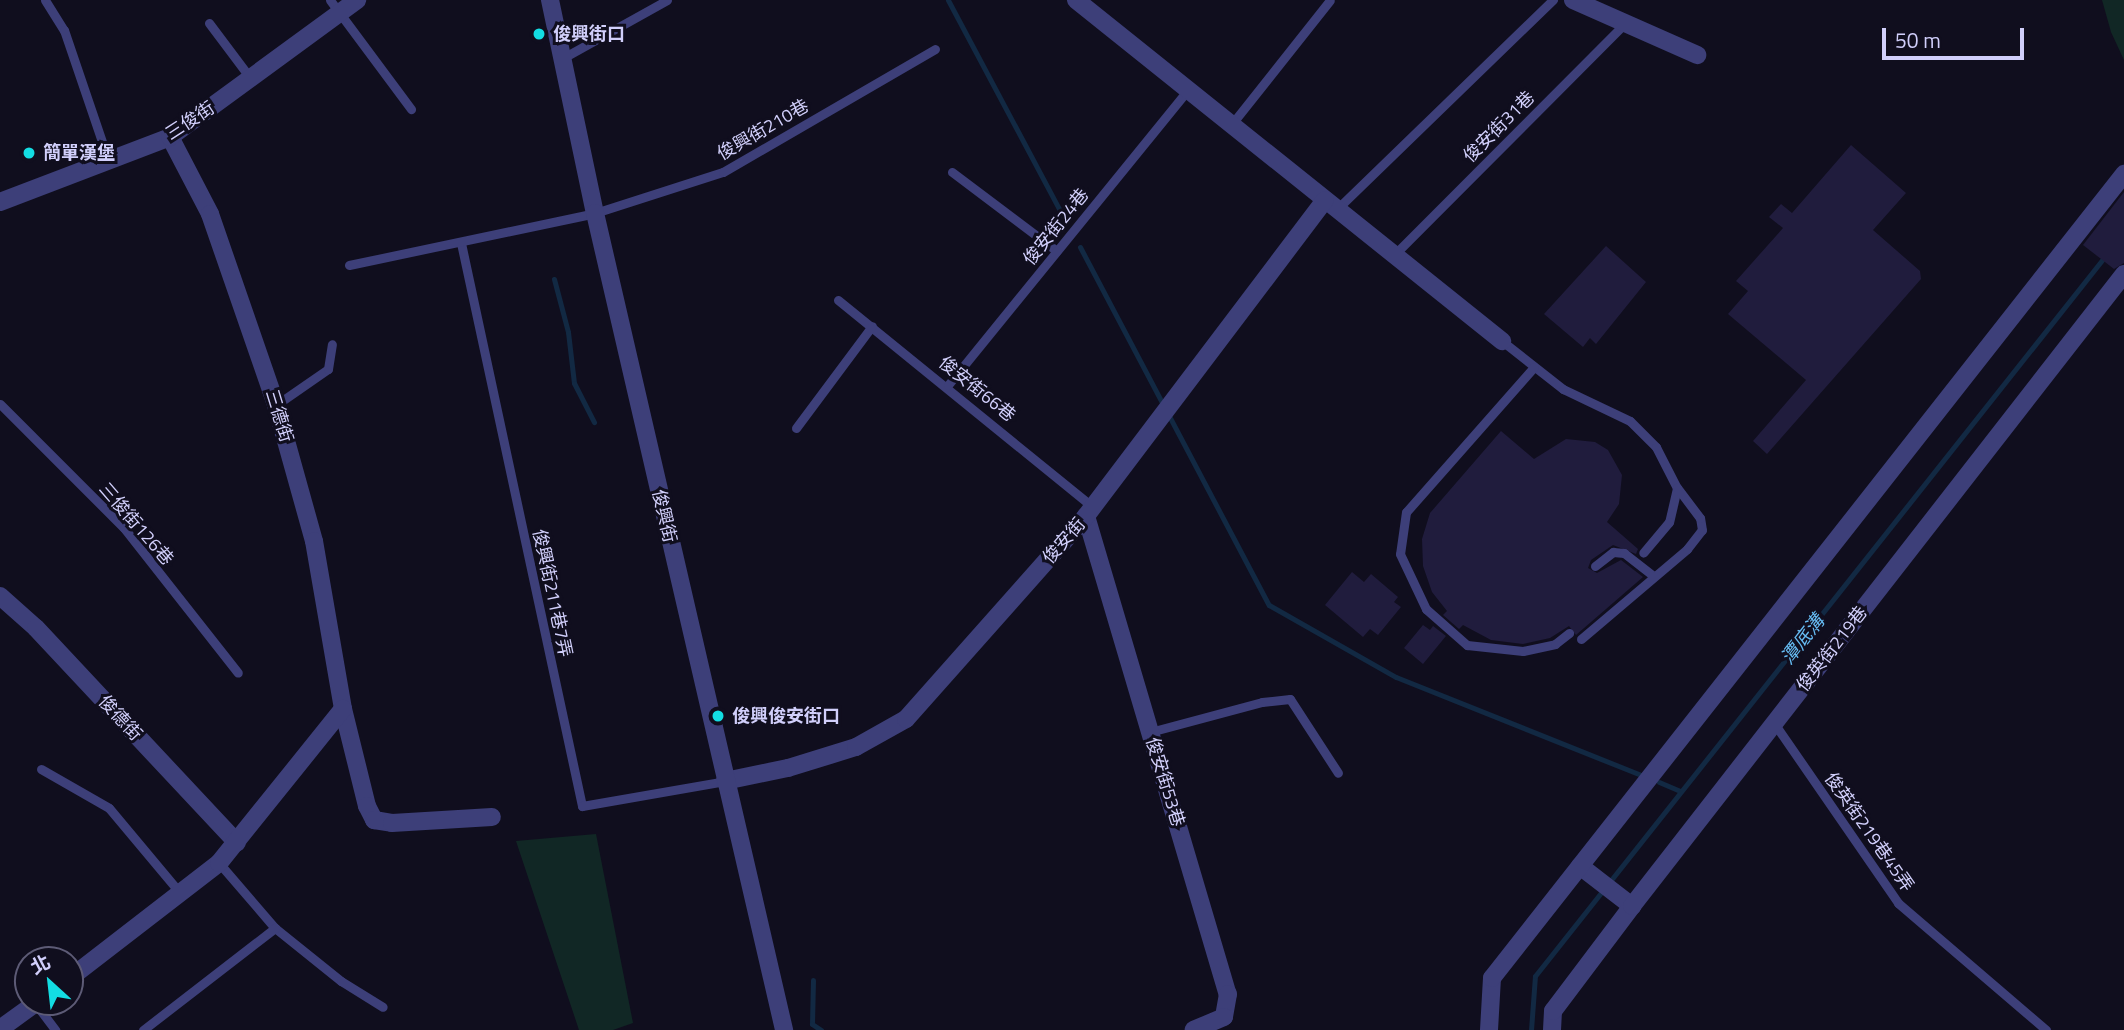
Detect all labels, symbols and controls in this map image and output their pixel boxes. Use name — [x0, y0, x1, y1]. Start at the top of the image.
scale bar — [1886, 14, 2028, 58]
place label: 俊興街口 — [553, 23, 625, 45]
text: 50 m — [1895, 24, 1941, 56]
marker: 俊興街口 — [531, 26, 547, 42]
street label: 俊安街31巷 — [1459, 87, 1539, 167]
street label: 俊興街210巷 — [713, 95, 813, 165]
street label: 三俊街 — [161, 97, 219, 145]
place label: 簡單漢堡 — [43, 142, 115, 164]
marker: 簡單漢堡 — [21, 145, 37, 161]
street label: 俊安街24巷 — [1019, 184, 1093, 270]
street label: 俊安街66巷 — [934, 352, 1020, 426]
street label: 三德街 — [261, 387, 297, 445]
street label: 三俊街126巷 — [94, 478, 178, 570]
street label: 俊興街 — [647, 487, 681, 545]
street label: 俊安街 — [1038, 514, 1090, 568]
street label: 俊興街211巷7弄 — [528, 527, 576, 659]
street label: 俊英街219巷 — [1792, 602, 1872, 696]
water label: 潭底溝 — [1775, 610, 1829, 668]
street label: 俊德街 — [94, 691, 146, 745]
place label: 俊興俊安街口 — [732, 705, 840, 727]
marker: 俊興俊安街口 — [710, 708, 726, 724]
street label: 俊安街53巷 — [1141, 735, 1189, 829]
street label: 俊英街219巷45弄 — [1820, 768, 1918, 896]
north arrow — [14, 946, 84, 1016]
text: 北 — [25, 946, 55, 981]

